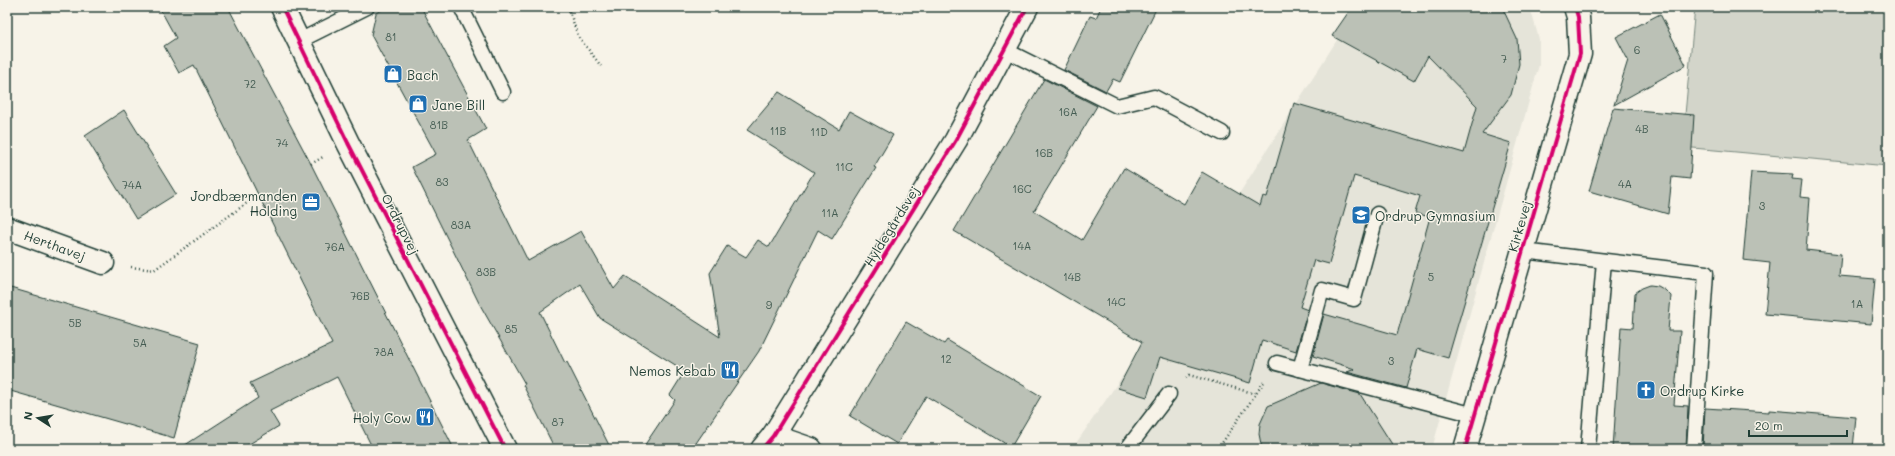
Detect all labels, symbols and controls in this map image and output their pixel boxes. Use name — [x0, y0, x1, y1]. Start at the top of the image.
house number: 81 — [385, 29, 397, 44]
house number: 6 — [1634, 42, 1640, 57]
house number: 7 — [1501, 51, 1507, 66]
shop icon: Bach — [382, 63, 404, 85]
place label: Bach — [407, 66, 438, 83]
house number: 72 — [244, 76, 256, 91]
shop icon: Jane Bill — [407, 93, 429, 115]
place label: Jane Bill — [432, 96, 485, 113]
house number: 16A — [1058, 104, 1078, 119]
house number: 81B — [430, 117, 448, 132]
house number: 4B — [1635, 121, 1649, 136]
house number: 11B — [770, 123, 786, 138]
house number: 11D — [810, 124, 828, 139]
house number: 74 — [276, 135, 289, 150]
house number: 16B — [1035, 145, 1053, 160]
house number: 11C — [835, 159, 853, 174]
house number: 83 — [435, 174, 449, 189]
house number: 4A — [1618, 176, 1632, 191]
house number: 74A — [122, 177, 142, 192]
house number: 16C — [1012, 181, 1032, 196]
street label: Hyldegårdsvej — [860, 183, 922, 269]
place label: Jordbærmanden Holding — [191, 187, 297, 219]
office icon: Jordbærmanden Holding — [300, 191, 322, 213]
street label: Ordrupvej — [378, 191, 424, 257]
street label: Kirkevej — [1504, 198, 1534, 254]
house number: 3 — [1759, 198, 1766, 213]
school or university icon: Ordrup Gymnasium — [1350, 204, 1372, 226]
house number: 11A — [821, 205, 839, 220]
place label: Ordrup Gymnasium — [1375, 207, 1496, 224]
house number: 83A — [451, 217, 471, 232]
street label: Herthavej — [22, 226, 88, 264]
house number: 14A — [1013, 238, 1032, 253]
house number: 76A — [325, 239, 345, 254]
house number: 83B — [476, 264, 496, 279]
house number: 14B — [1063, 269, 1081, 284]
house number: 5 — [1428, 269, 1434, 284]
house number: 76B — [350, 288, 370, 303]
house number: 14C — [1106, 294, 1126, 309]
house number: 1A — [1851, 296, 1863, 311]
house number: 9 — [766, 297, 773, 312]
house number: 5B — [68, 315, 82, 330]
house number: 85 — [504, 321, 518, 336]
house number: 5A — [133, 335, 147, 350]
house number: 78A — [374, 344, 394, 359]
house number: 12 — [940, 351, 952, 366]
house number: 3 — [1388, 353, 1395, 368]
restaurant icon: Nemos Kebab — [719, 359, 741, 381]
place label: Nemos Kebab — [629, 362, 716, 379]
church icon: Ordrup Kirke — [1635, 379, 1657, 401]
place label: Ordrup Kirke — [1660, 382, 1744, 399]
north arrow — [18, 398, 58, 438]
restaurant icon: Holy Cow — [414, 406, 436, 428]
place label: Holy Cow — [353, 409, 411, 426]
text: N — [20, 410, 36, 421]
scale bar — [1749, 412, 1847, 438]
house number: 87 — [552, 414, 564, 429]
text: 20 m — [1755, 417, 1783, 433]

